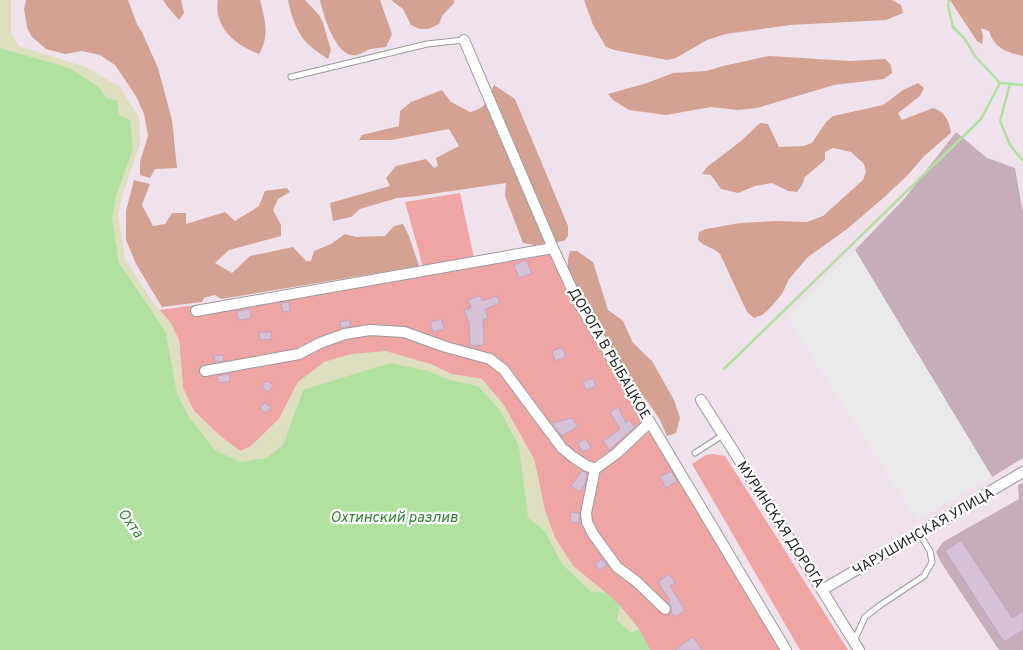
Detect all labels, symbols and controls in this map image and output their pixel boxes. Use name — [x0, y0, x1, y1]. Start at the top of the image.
street label: ДОРОГА В РЫБАЦКОЕ — [564, 285, 653, 423]
street label: МУРИНСКАЯ ДОРОГА — [733, 459, 827, 591]
street label: ЧАРУШИНСКАЯ УЛИЦА — [850, 485, 997, 580]
water label: Охта — [113, 505, 147, 543]
water label: Охтинский разлив — [330, 509, 459, 528]

